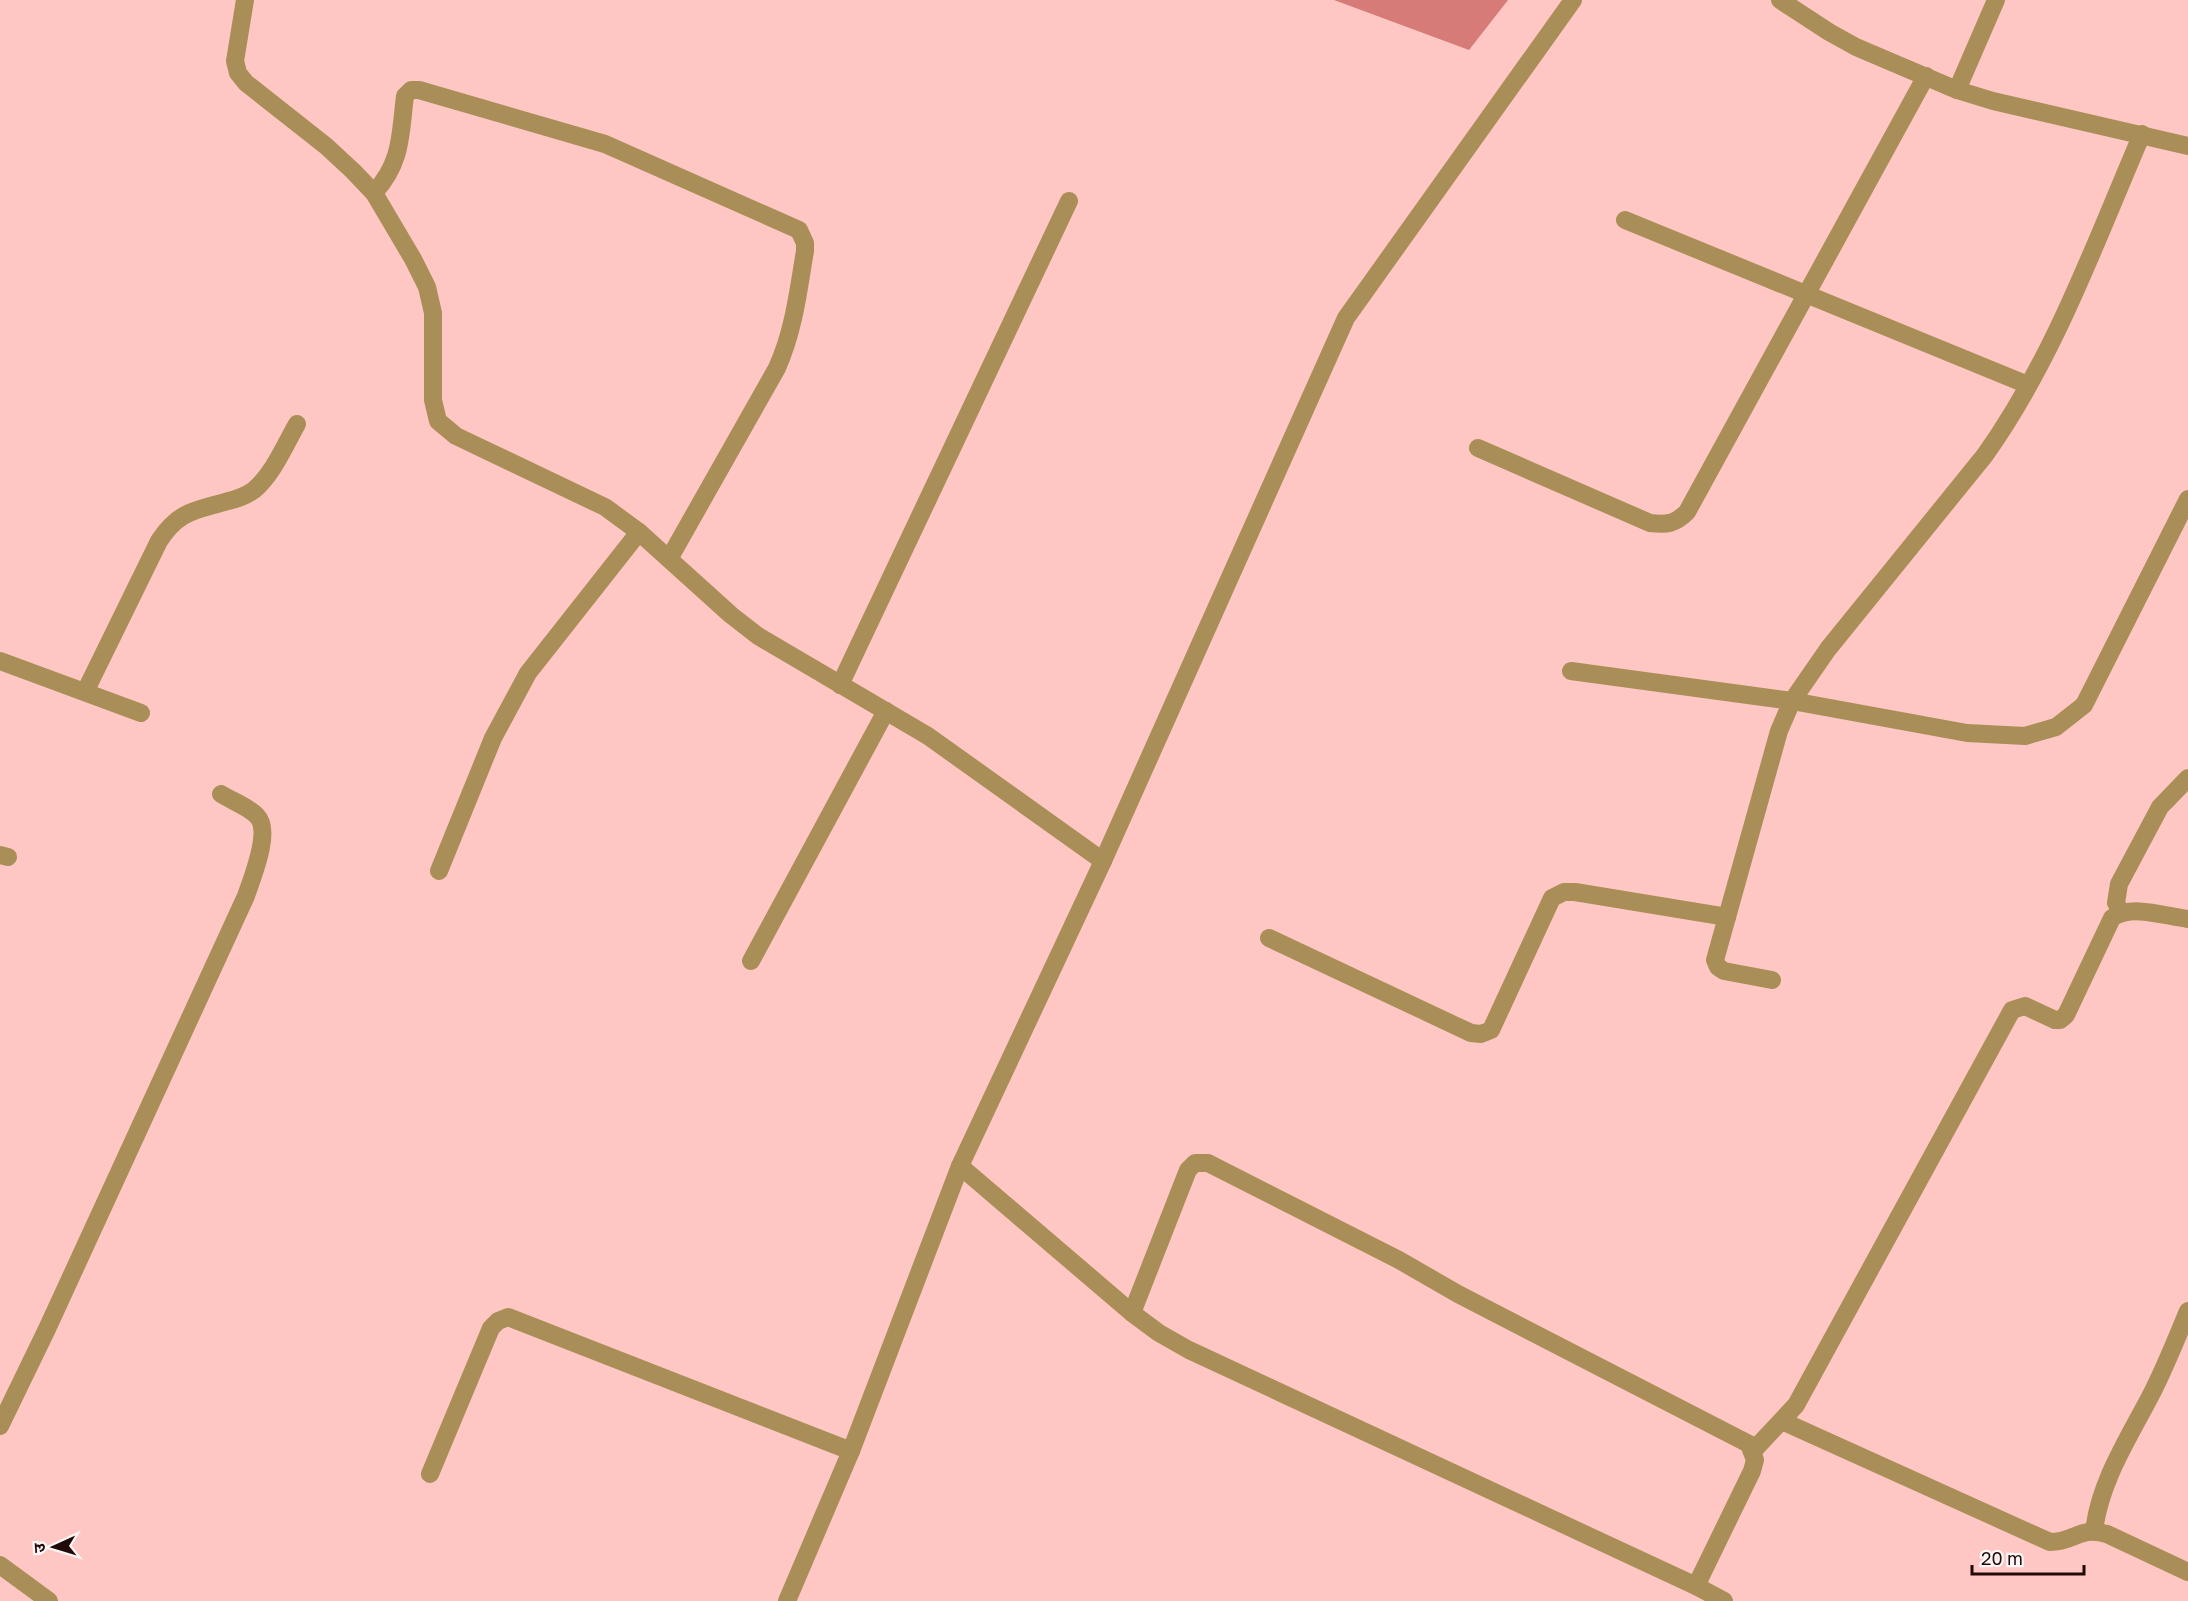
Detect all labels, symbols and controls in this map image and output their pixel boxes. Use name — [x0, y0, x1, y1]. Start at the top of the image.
north arrow — [24, 1517, 84, 1577]
scale bar — [1972, 1538, 2084, 1576]
text: उ — [29, 1542, 49, 1553]
text: 20 m — [1981, 1547, 2023, 1569]

